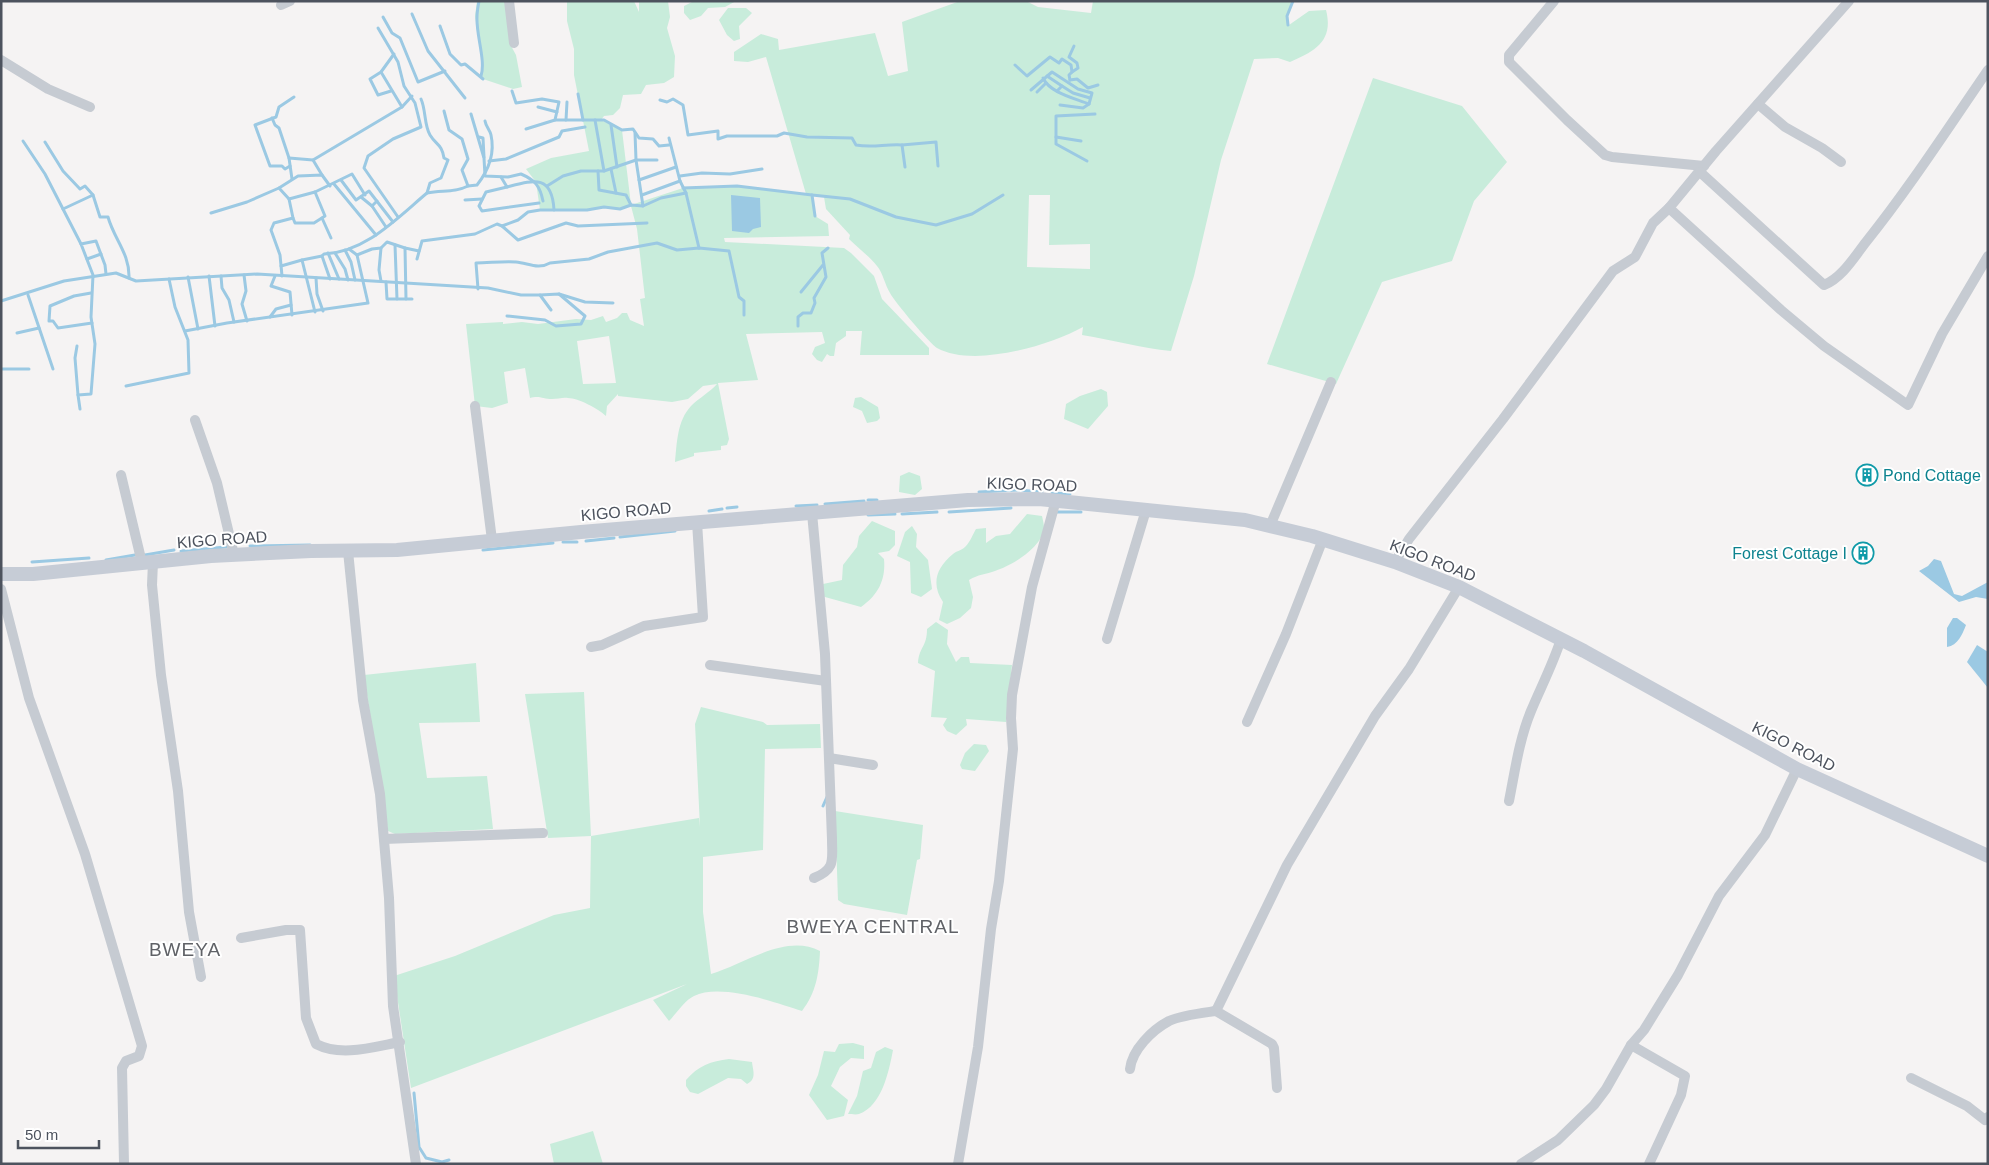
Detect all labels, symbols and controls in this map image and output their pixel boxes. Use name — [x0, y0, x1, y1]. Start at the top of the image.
building icon: Pond Cottage — [1855, 463, 1879, 487]
place label: Pond Cottage — [1883, 467, 1981, 484]
street label: KIGO ROAD — [986, 474, 1078, 495]
street label: KIGO ROAD — [580, 499, 672, 524]
street label: KIGO ROAD — [176, 528, 268, 551]
street label: KIGO ROAD — [1387, 536, 1478, 585]
building icon: Forest Cottage I — [1851, 541, 1875, 565]
place label: Forest Cottage I — [1732, 545, 1847, 562]
street label: KIGO ROAD — [1750, 718, 1838, 775]
district label: BWEYA CENTRAL — [786, 916, 960, 937]
district label: BWEYA — [149, 939, 221, 960]
scale bar — [18, 1118, 99, 1150]
text: 50 m — [25, 1126, 58, 1143]

